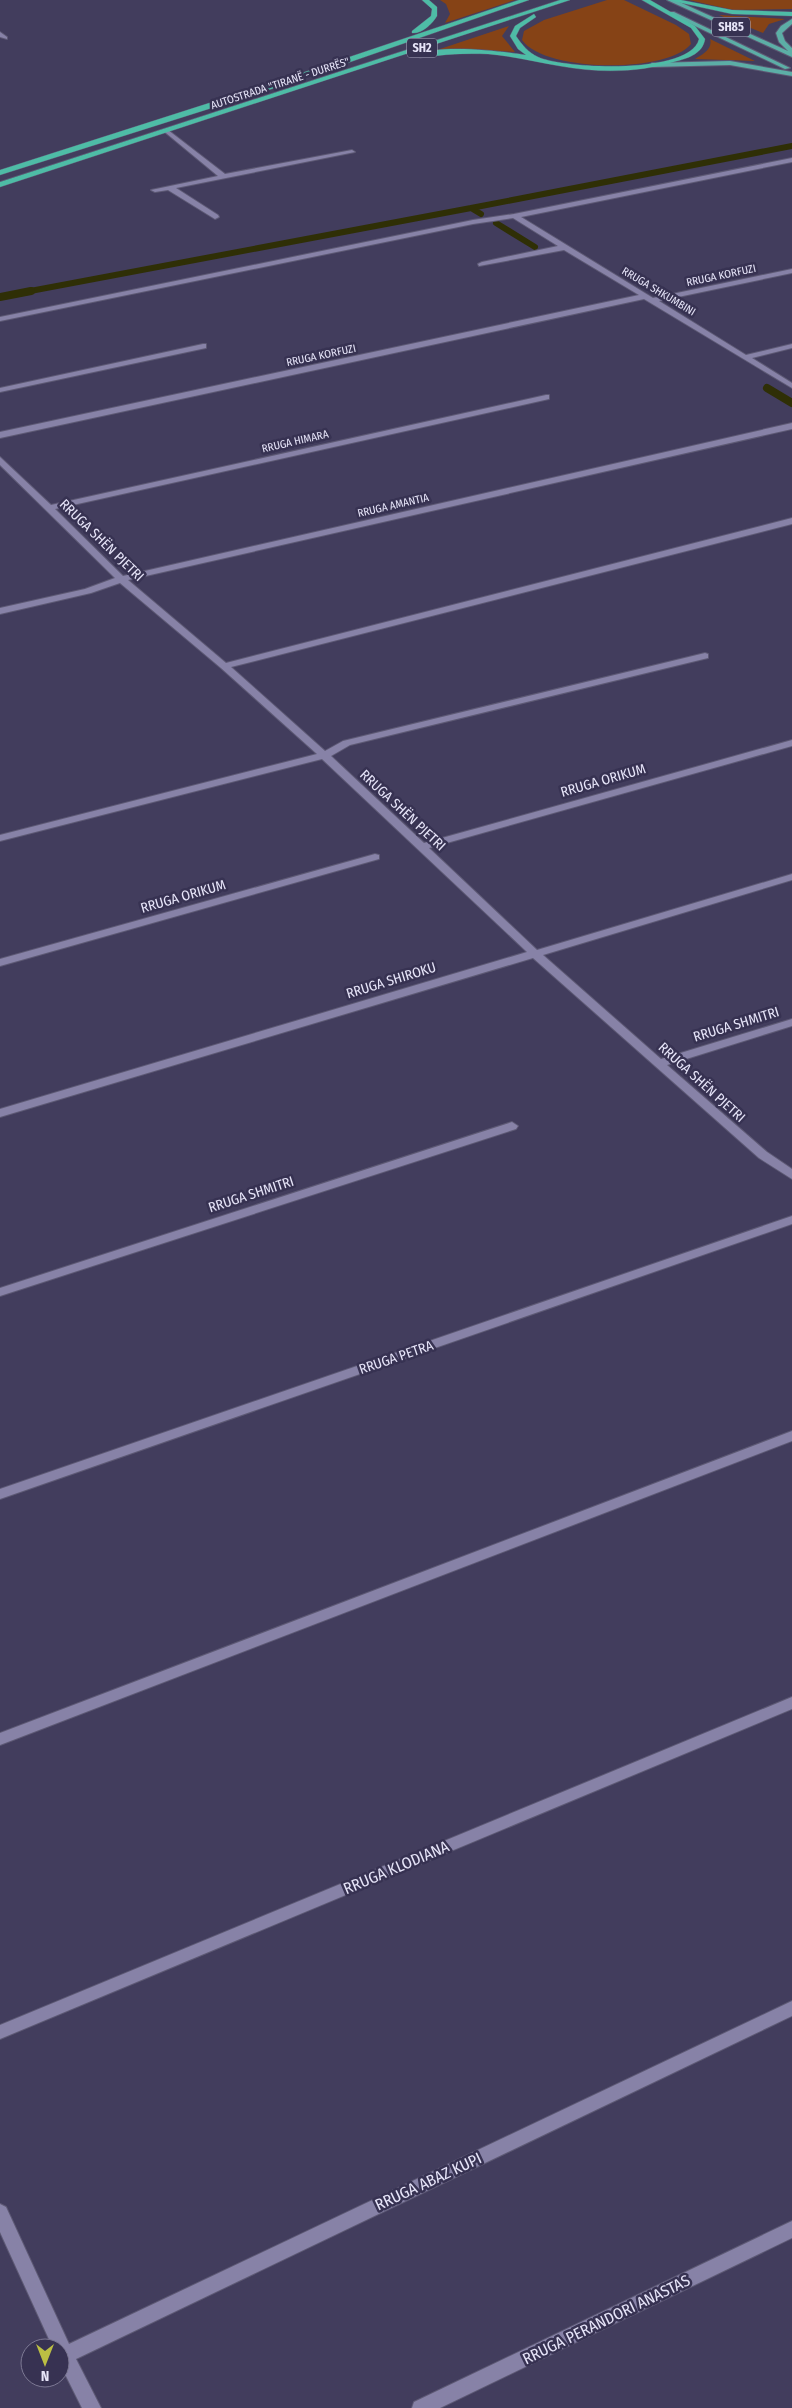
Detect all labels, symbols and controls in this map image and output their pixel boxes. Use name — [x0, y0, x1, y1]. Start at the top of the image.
road number: SH85 — [712, 18, 750, 36]
road number: SH2 — [407, 38, 437, 58]
street label: AUTOSTRADA "TIRANË - DURRËS" — [209, 55, 351, 112]
street label: RRUGA KORFUZI — [685, 262, 757, 289]
street label: RRUGA SHKUMBINI — [620, 264, 698, 319]
street label: RRUGA KORFUZI — [285, 342, 357, 369]
street label: RRUGA HIMARA — [261, 427, 330, 455]
street label: RRUGA AMANTIA — [356, 491, 430, 520]
street label: RRUGA SHËN PJETRI — [56, 496, 147, 585]
street label: RRUGA ORIKUM — [559, 760, 648, 801]
street label: RRUGA SHËN PJETRI — [356, 766, 449, 854]
street label: RRUGA ORIKUM — [139, 876, 228, 917]
street label: RRUGA SHIROKU — [344, 959, 438, 1002]
street label: RRUGA SHMITRI — [691, 1003, 781, 1046]
street label: RRUGA SHËN PJETRI — [655, 1039, 749, 1126]
street label: RRUGA SHMITRI — [206, 1173, 296, 1216]
street label: RRUGA PETRA — [357, 1337, 436, 1378]
street label: RRUGA KLODIANA — [340, 1836, 452, 1898]
street label: RRUGA ABAZ KUPI — [372, 2148, 484, 2214]
street label: RRUGA PERANDORI ANASTAS — [519, 2271, 693, 2368]
north arrow — [20, 2338, 70, 2388]
text: N — [41, 2367, 49, 2384]

